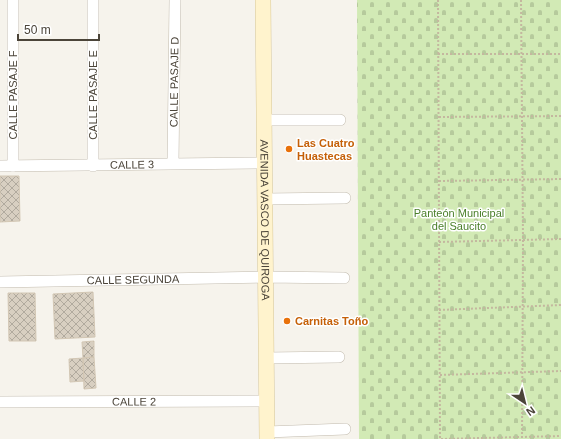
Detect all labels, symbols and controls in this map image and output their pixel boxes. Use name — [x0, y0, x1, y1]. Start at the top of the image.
scale bar — [18, 16, 99, 42]
text: 50 m — [24, 23, 51, 37]
street label: CALLE PASAJE D — [167, 37, 181, 127]
street label: CALLE PASAJE F — [7, 50, 19, 140]
street label: CALLE PASAJE E — [87, 50, 99, 140]
place label: Las Cuatro Huastecas — [297, 137, 355, 162]
street label: AVENIDA VASCO DE QUIROGA — [258, 139, 272, 301]
marker: Las Cuatro Huastecas — [284, 144, 294, 154]
street label: CALLE 3 — [110, 158, 154, 171]
park label: Panteón Municipal del Saucito — [414, 207, 504, 232]
street label: CALLE SEGUNDA — [87, 273, 180, 286]
place label: Carnitas Toño — [295, 315, 368, 327]
marker: Carnitas Toño — [282, 316, 292, 326]
north arrow — [505, 383, 545, 423]
street label: CALLE 2 — [112, 395, 156, 408]
text: N — [524, 404, 537, 418]

